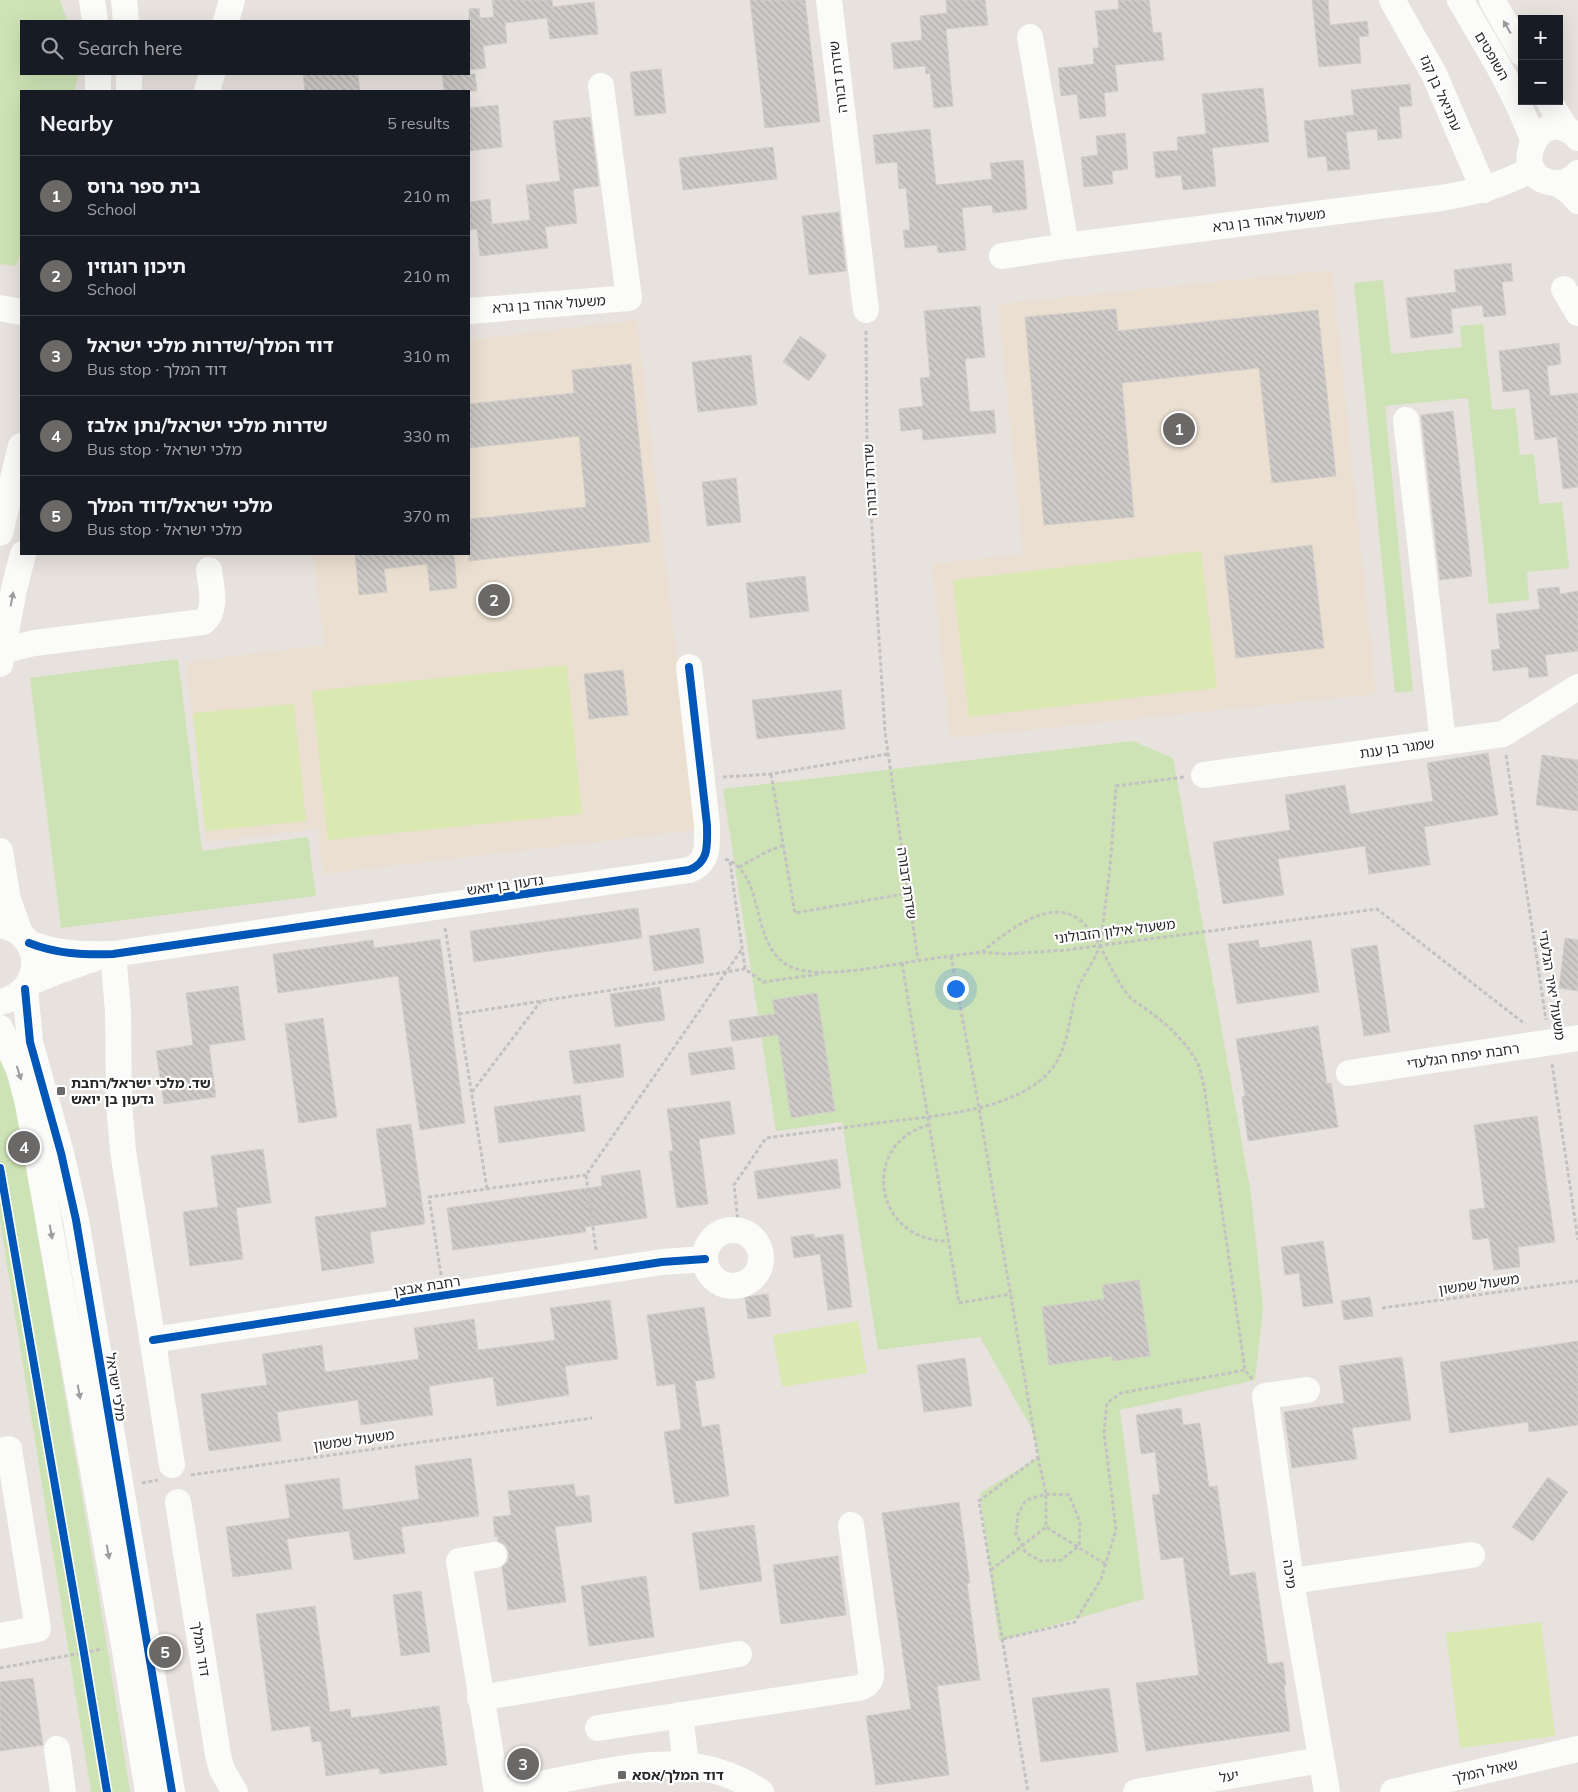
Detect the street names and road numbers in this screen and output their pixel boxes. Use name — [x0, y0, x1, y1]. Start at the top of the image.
street label: השופטים — [1471, 28, 1513, 84]
street label: שדרת דבורה — [825, 40, 851, 114]
street label: עתניאל בן קנז — [1416, 52, 1466, 134]
street label: משעול אהוד בן גרא — [1211, 204, 1327, 236]
street label: משעול אהוד בן גרא — [492, 291, 606, 317]
street label: שדרת דבורה — [859, 443, 881, 517]
street label: שמגר בן ענת — [1359, 734, 1435, 762]
street label: שדרת דבורה — [893, 846, 921, 920]
street label: גדעון בן יואש — [466, 871, 544, 899]
street label: משעול אילון הזבולוני — [1054, 915, 1176, 947]
street label: משעול יאיר הגלעדי — [1534, 928, 1570, 1042]
street label: רחבת יפתח הגלעדי — [1405, 1039, 1521, 1073]
street label: משעול שמשון — [1437, 1269, 1521, 1299]
street label: רחבת אבצן — [392, 1272, 462, 1300]
street label: מלכי ישראל — [102, 1352, 130, 1422]
street label: משעול שמשון — [312, 1425, 396, 1455]
street label: מיכה — [1279, 1558, 1301, 1590]
street label: דוד המלך — [188, 1620, 214, 1678]
street label: שאול המלך — [1450, 1755, 1520, 1787]
street label: יעל — [1218, 1765, 1240, 1787]

